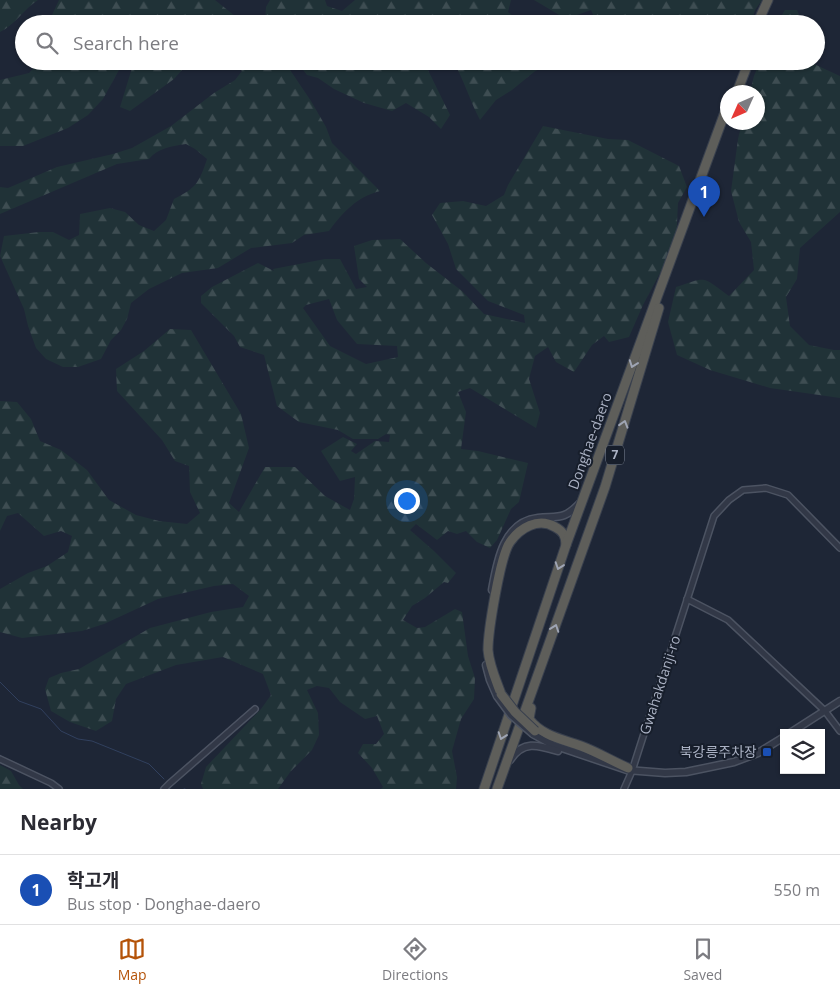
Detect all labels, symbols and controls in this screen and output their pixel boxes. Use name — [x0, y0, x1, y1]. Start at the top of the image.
search box — [15, 15, 825, 70]
icon: search — [33, 29, 61, 57]
text: Search here — [73, 30, 179, 56]
north arrow — [720, 85, 765, 130]
pin: 1 — [688, 176, 720, 217]
one-way arrow — [629, 359, 639, 368]
street label: Donghae-daero — [563, 390, 616, 492]
one-way arrow — [619, 421, 629, 429]
road number: 7 — [606, 446, 624, 464]
your location — [394, 488, 420, 514]
one-way arrow — [555, 561, 565, 570]
one-way arrow — [550, 624, 560, 633]
street label: Gwahakdanji-ro — [635, 633, 685, 737]
map controls — [780, 729, 825, 774]
button: layers — [780, 729, 825, 774]
one-way arrow — [497, 732, 507, 740]
place label: 북강릉주차장 — [680, 742, 757, 761]
marker: 북강릉주차장 — [761, 746, 773, 758]
text: Nearby — [20, 808, 97, 836]
text: 학고개 — [67, 867, 119, 893]
text: 1 — [31, 879, 41, 901]
text: 550 m — [774, 879, 820, 901]
text: Bus stop · Donghae-daero — [67, 893, 261, 915]
tab: Map — [118, 935, 147, 984]
tab: Directions — [382, 935, 448, 984]
tab: Saved — [683, 935, 722, 984]

